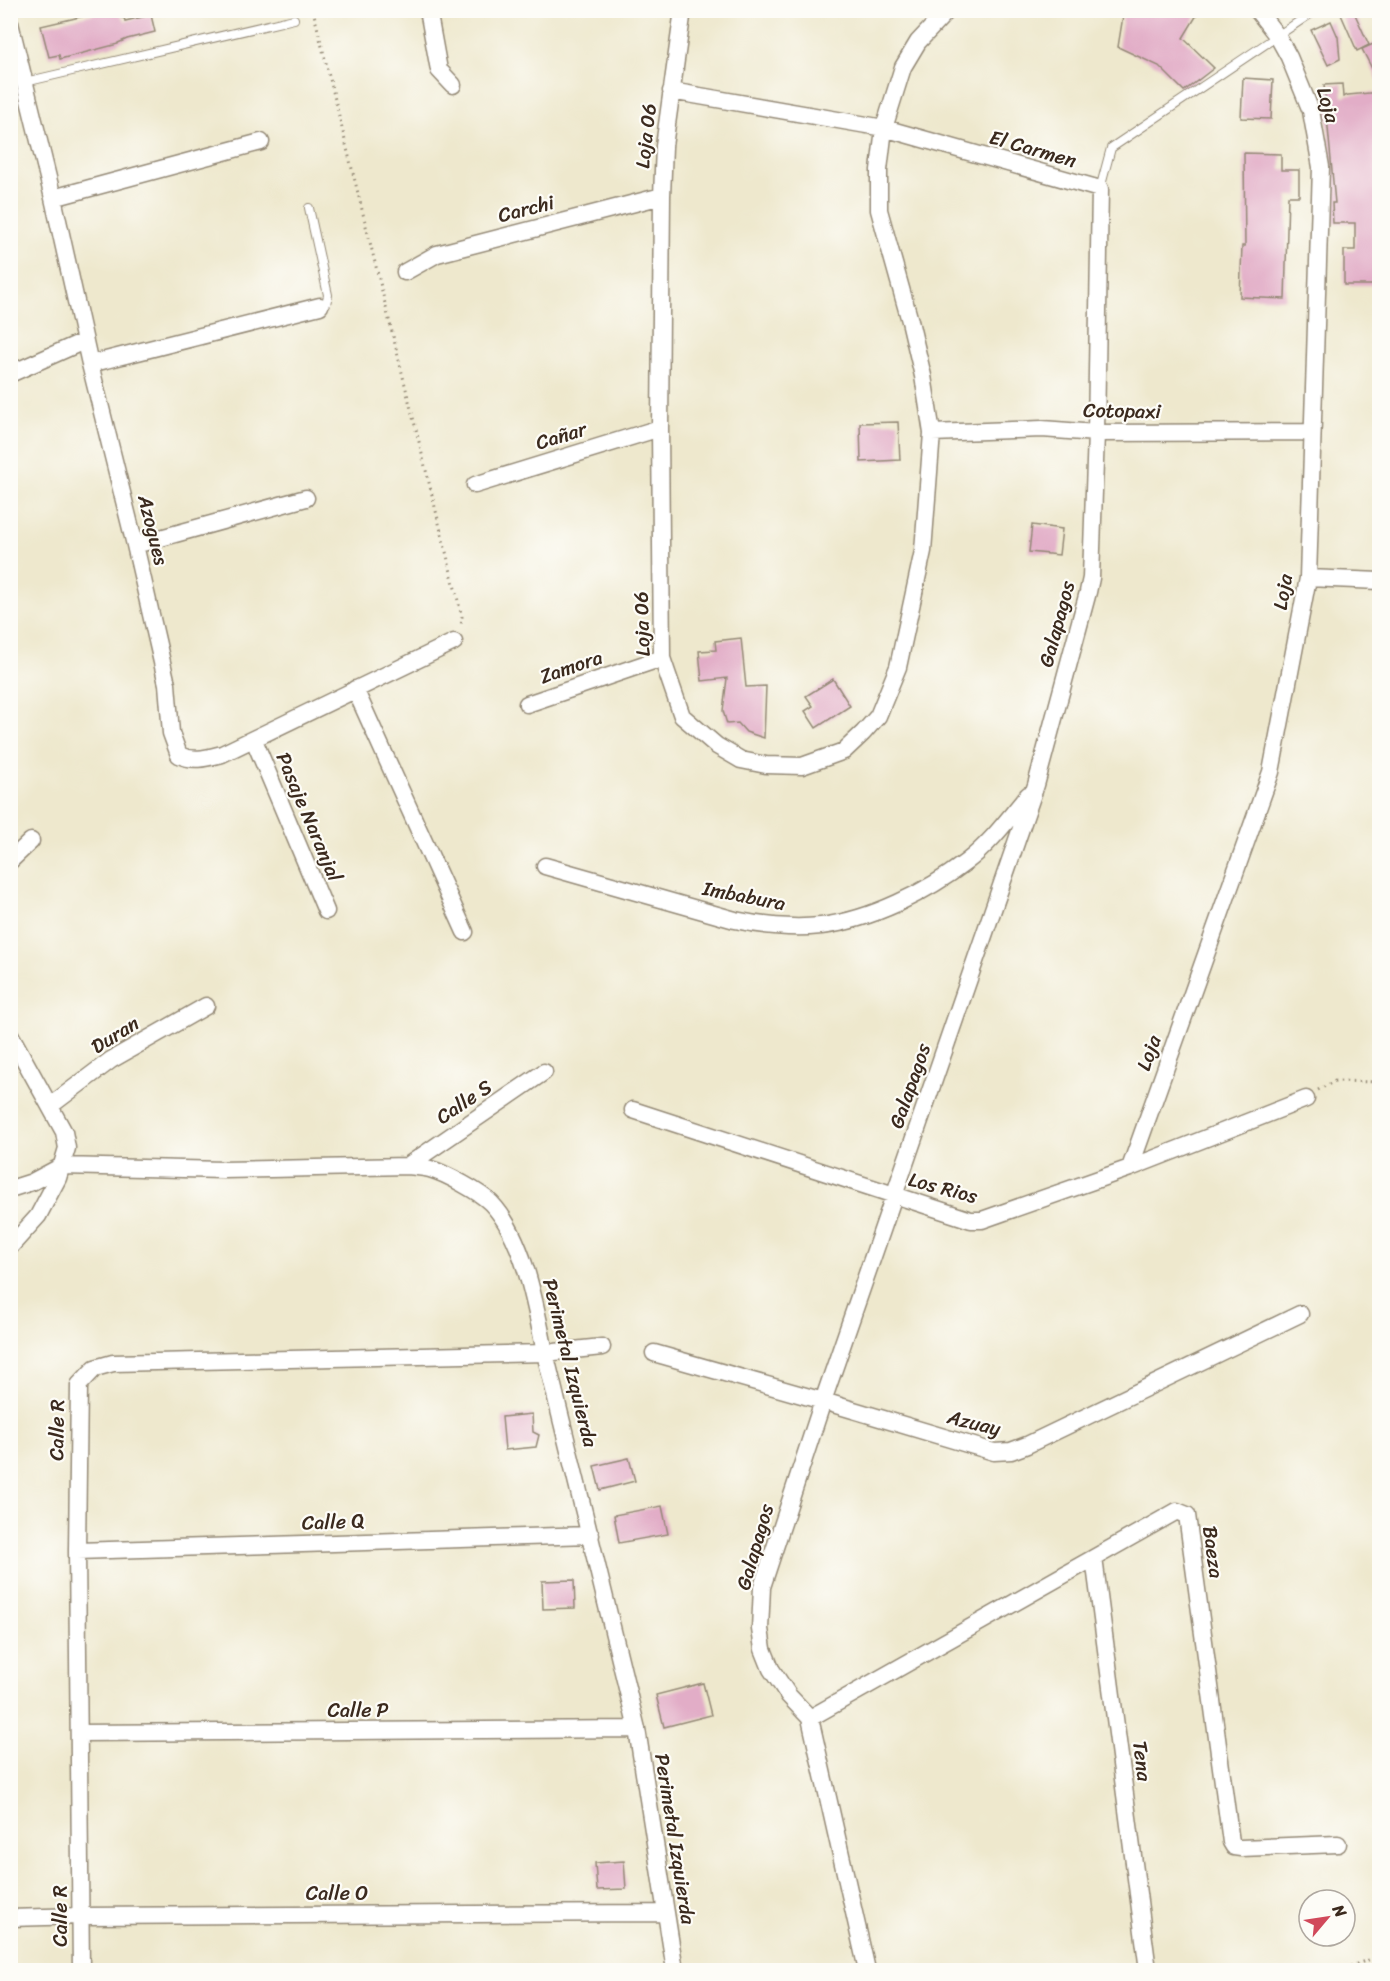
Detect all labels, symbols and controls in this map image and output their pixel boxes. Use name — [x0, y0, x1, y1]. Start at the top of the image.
street label: Loja — [1306, 83, 1350, 128]
street label: Loja 06 — [625, 102, 667, 170]
street label: El Carmen — [985, 120, 1081, 178]
street label: Carchi — [494, 185, 559, 233]
street label: Cotopaxi — [1083, 393, 1163, 429]
street label: Cañar — [531, 411, 592, 460]
street label: Azogues — [127, 490, 179, 570]
street label: Loja — [1263, 571, 1303, 612]
street label: Galapagos — [1029, 576, 1086, 671]
street label: Loja 06 — [623, 591, 661, 657]
street label: Zamora — [535, 640, 607, 694]
street label: Pasaje Naranjal — [266, 747, 352, 888]
street label: Imbabura — [699, 871, 788, 921]
street label: Duran — [84, 1006, 146, 1064]
street label: Loja — [1126, 1029, 1172, 1076]
street label: Galapagos — [879, 1038, 941, 1133]
street label: Calle S — [429, 1070, 500, 1134]
street label: Los Rios — [904, 1162, 982, 1214]
street label: Perimetal Izquierda — [532, 1275, 608, 1452]
street label: Calle R — [39, 1399, 75, 1461]
street label: Azuay — [943, 1399, 1005, 1447]
street label: Galapagos — [726, 1499, 784, 1594]
street label: Calle Q — [301, 1503, 365, 1541]
street label: Baeza — [1192, 1524, 1234, 1580]
street label: Calle P — [327, 1693, 389, 1728]
street label: Tena — [1122, 1739, 1162, 1784]
street label: Perimetal Izquierda — [644, 1751, 706, 1928]
street label: Calle O — [306, 1876, 368, 1911]
street label: Calle R — [43, 1885, 78, 1947]
north arrow — [1297, 1888, 1357, 1948]
text: N — [1324, 1898, 1355, 1924]

